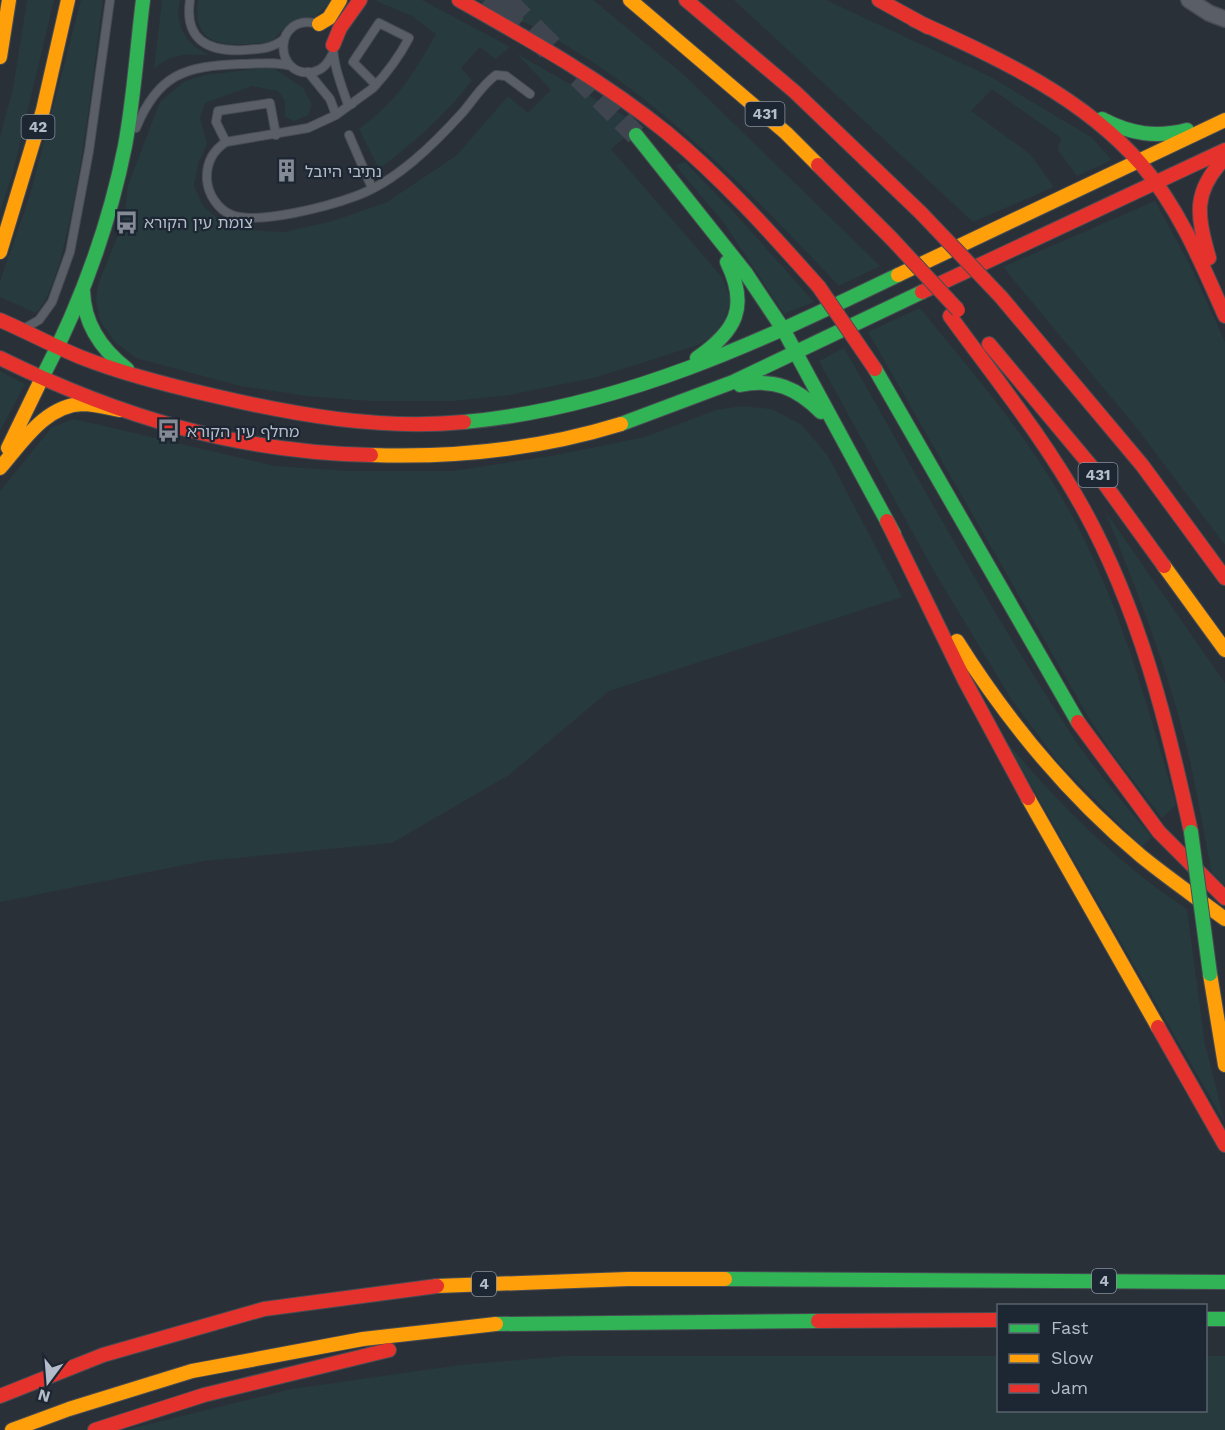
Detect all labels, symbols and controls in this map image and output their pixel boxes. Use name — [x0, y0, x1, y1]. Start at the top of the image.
road number: 431 — [746, 102, 784, 126]
road number: 42 — [22, 115, 54, 139]
building icon: נתיבי היובל — [274, 158, 300, 184]
place label: נתיבי היובל — [305, 162, 382, 181]
bus stop icon: צומת עין הקורא — [113, 209, 139, 235]
place label: צומת עין הקורא — [144, 213, 253, 232]
bus stop icon: מחלף עין הקורא — [156, 418, 182, 444]
place label: מחלף עין הקורא — [187, 422, 299, 441]
road number: 431 — [1078, 463, 1118, 487]
road number: 4 — [1092, 1269, 1116, 1293]
road number: 4 — [472, 1272, 496, 1296]
legend — [997, 1304, 1207, 1412]
text: Fast — [1051, 1317, 1089, 1338]
text: Slow — [1051, 1347, 1094, 1368]
north arrow — [18, 1352, 78, 1412]
text: Jam — [1051, 1377, 1088, 1398]
text: N — [36, 1385, 52, 1407]

